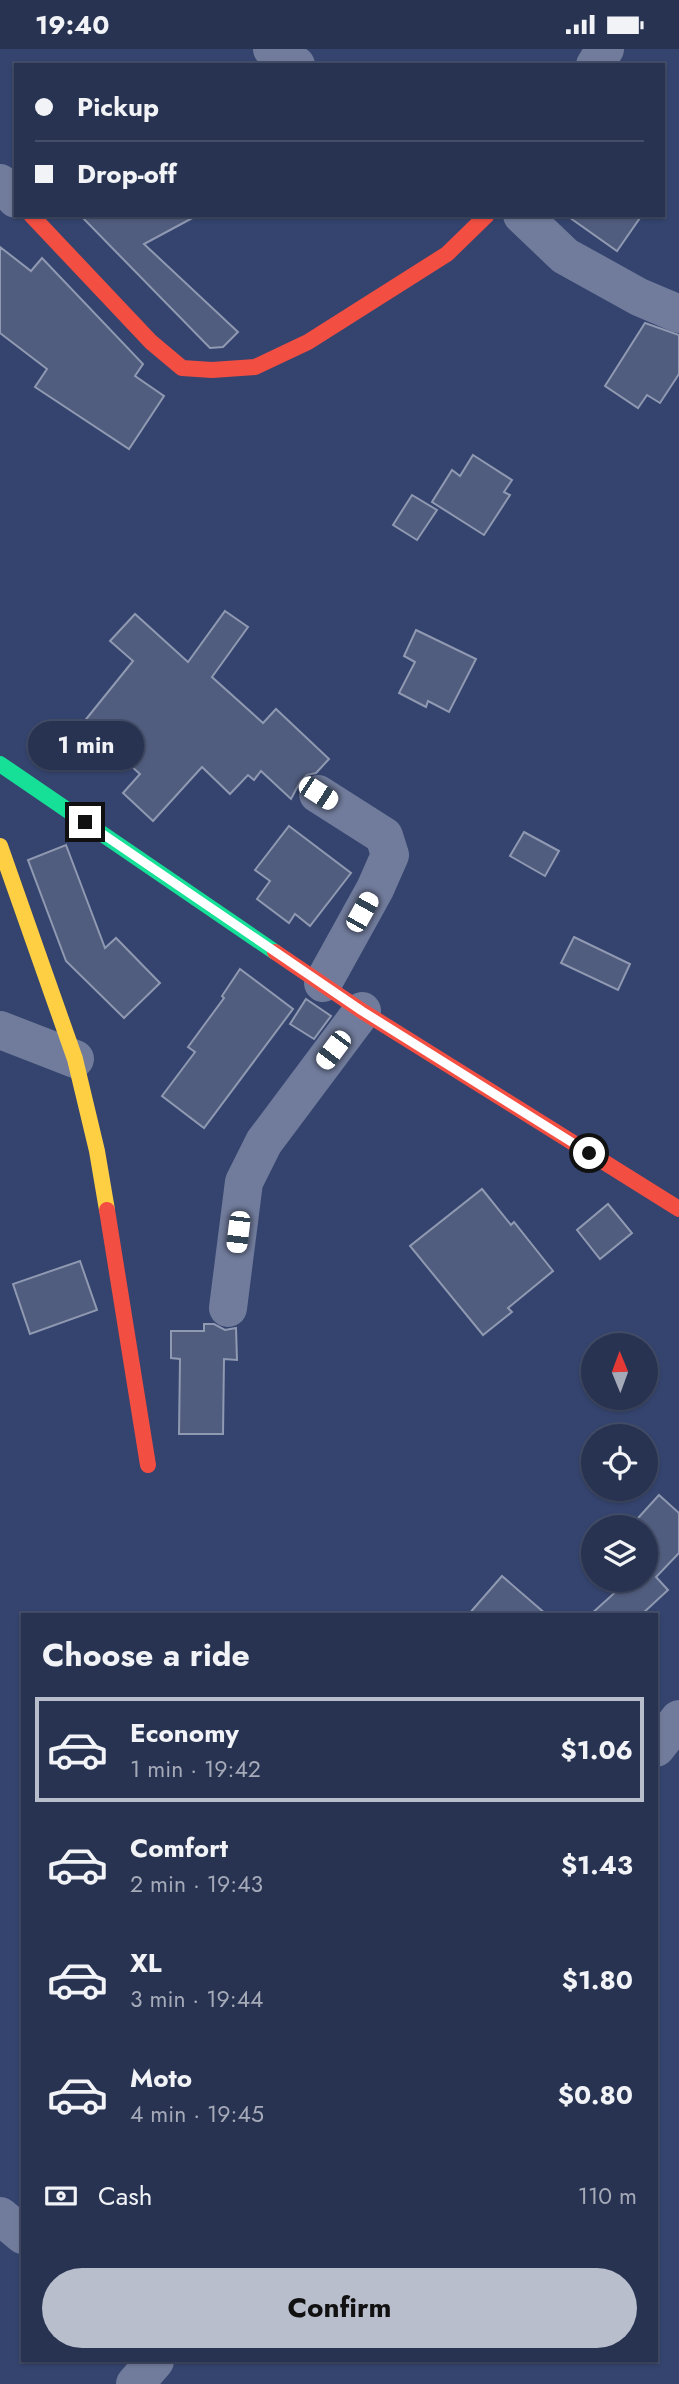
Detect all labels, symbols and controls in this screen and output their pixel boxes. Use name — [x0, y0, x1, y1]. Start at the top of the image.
text: 19:40 — [35, 6, 109, 44]
text: Pickup — [77, 88, 159, 126]
text: Drop-off — [77, 155, 177, 193]
callout: 1 min — [27, 721, 143, 769]
text: 1 min — [57, 728, 115, 762]
car — [295, 773, 342, 813]
route end — [69, 806, 101, 838]
car — [343, 889, 382, 935]
car — [312, 1027, 355, 1073]
route start — [573, 1137, 605, 1169]
car — [226, 1210, 251, 1254]
north arrow — [581, 1333, 658, 1411]
map controls — [581, 1333, 658, 1592]
button: locate — [581, 1424, 658, 1501]
button: layers — [581, 1515, 658, 1592]
text: Choose a ride — [42, 1632, 250, 1678]
text: Economy — [130, 1714, 239, 1752]
icon: car — [46, 1718, 109, 1781]
text: $1.06 — [561, 1731, 633, 1769]
text: 1 min · 19:42 — [130, 1752, 261, 1786]
text: Comfort — [130, 1829, 228, 1867]
icon: car — [46, 1833, 109, 1896]
text: $1.43 — [561, 1846, 633, 1884]
text: 2 min · 19:43 — [130, 1867, 263, 1901]
text: XL — [130, 1944, 162, 1982]
icon: car — [46, 1948, 109, 2011]
text: $1.80 — [562, 1961, 633, 1999]
text: 3 min · 19:44 — [130, 1982, 263, 2016]
text: Moto — [130, 2059, 192, 2097]
icon: car — [46, 2063, 109, 2126]
text: $0.80 — [558, 2076, 633, 2114]
text: 4 min · 19:45 — [130, 2097, 264, 2131]
icon: cash — [42, 2177, 80, 2215]
text: Cash — [98, 2177, 152, 2215]
text: 110 m — [578, 2179, 637, 2213]
button: Confirm — [42, 2268, 637, 2348]

